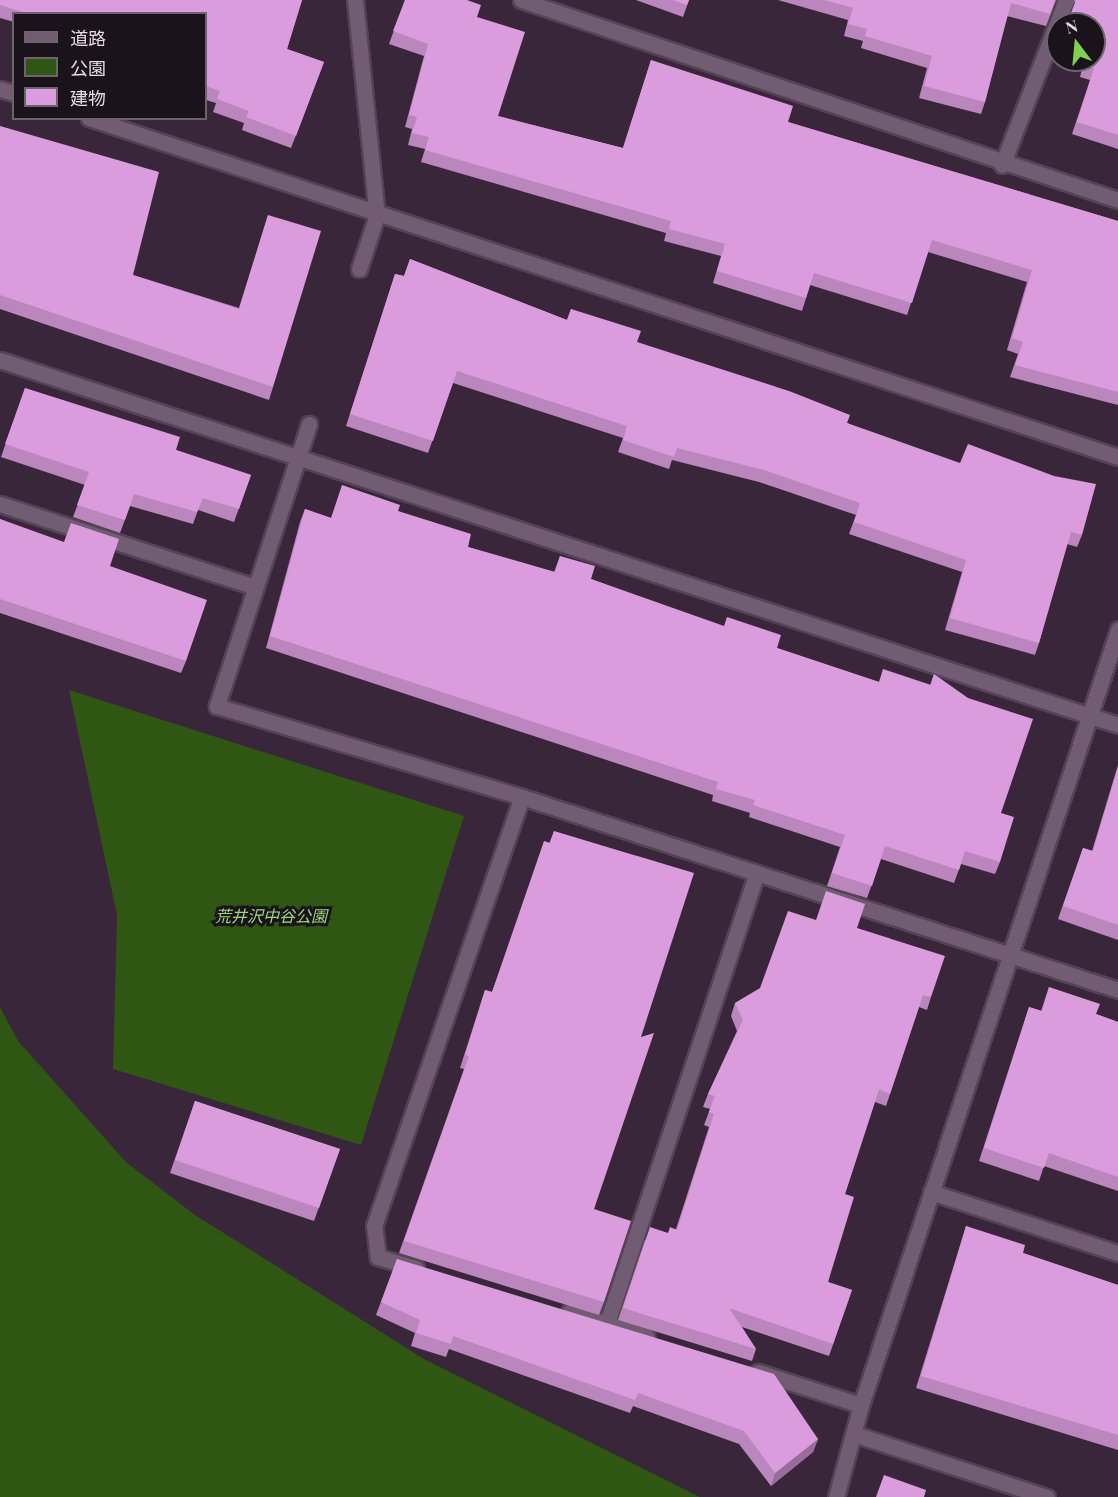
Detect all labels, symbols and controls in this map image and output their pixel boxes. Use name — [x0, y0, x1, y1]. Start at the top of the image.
legend — [12, 12, 207, 120]
north arrow — [1046, 12, 1106, 72]
text: N — [1063, 14, 1080, 38]
text: 道路 — [70, 26, 106, 50]
text: 公園 — [70, 56, 106, 80]
text: 建物 — [70, 86, 106, 110]
park label: 荒井沢中谷公園 — [215, 906, 327, 926]

